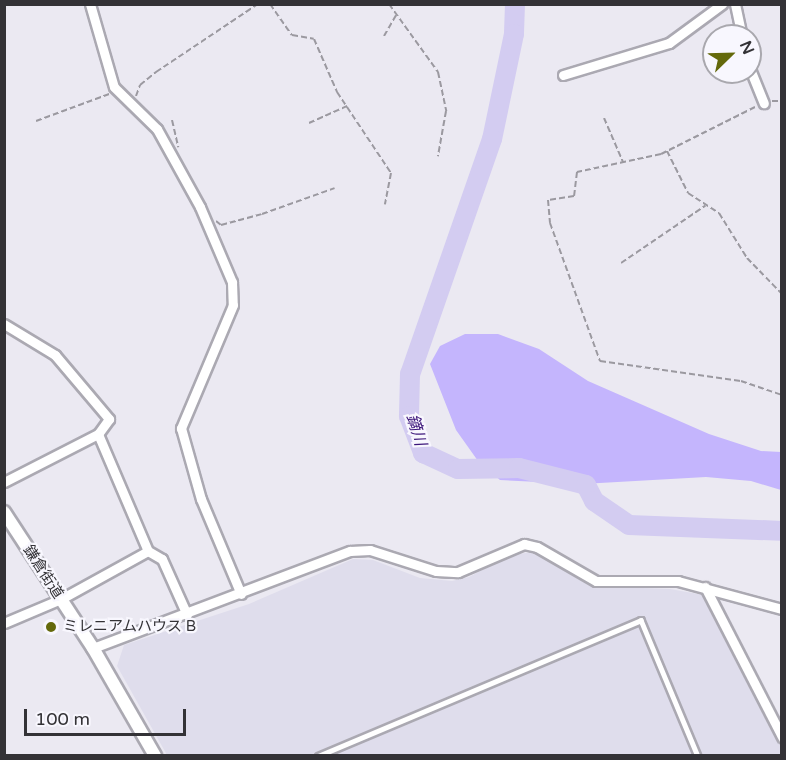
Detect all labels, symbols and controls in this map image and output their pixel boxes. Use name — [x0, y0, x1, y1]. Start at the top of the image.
north arrow — [702, 24, 762, 84]
text: N — [735, 38, 758, 58]
water label: 鏑川 — [402, 412, 430, 448]
street label: 鎌倉街道 — [19, 542, 67, 602]
place label: ミレニアムハウス B — [63, 618, 197, 636]
marker: ミレニアムハウス B — [44, 620, 58, 634]
scale bar — [27, 697, 189, 735]
text: 100 m — [35, 708, 90, 730]

